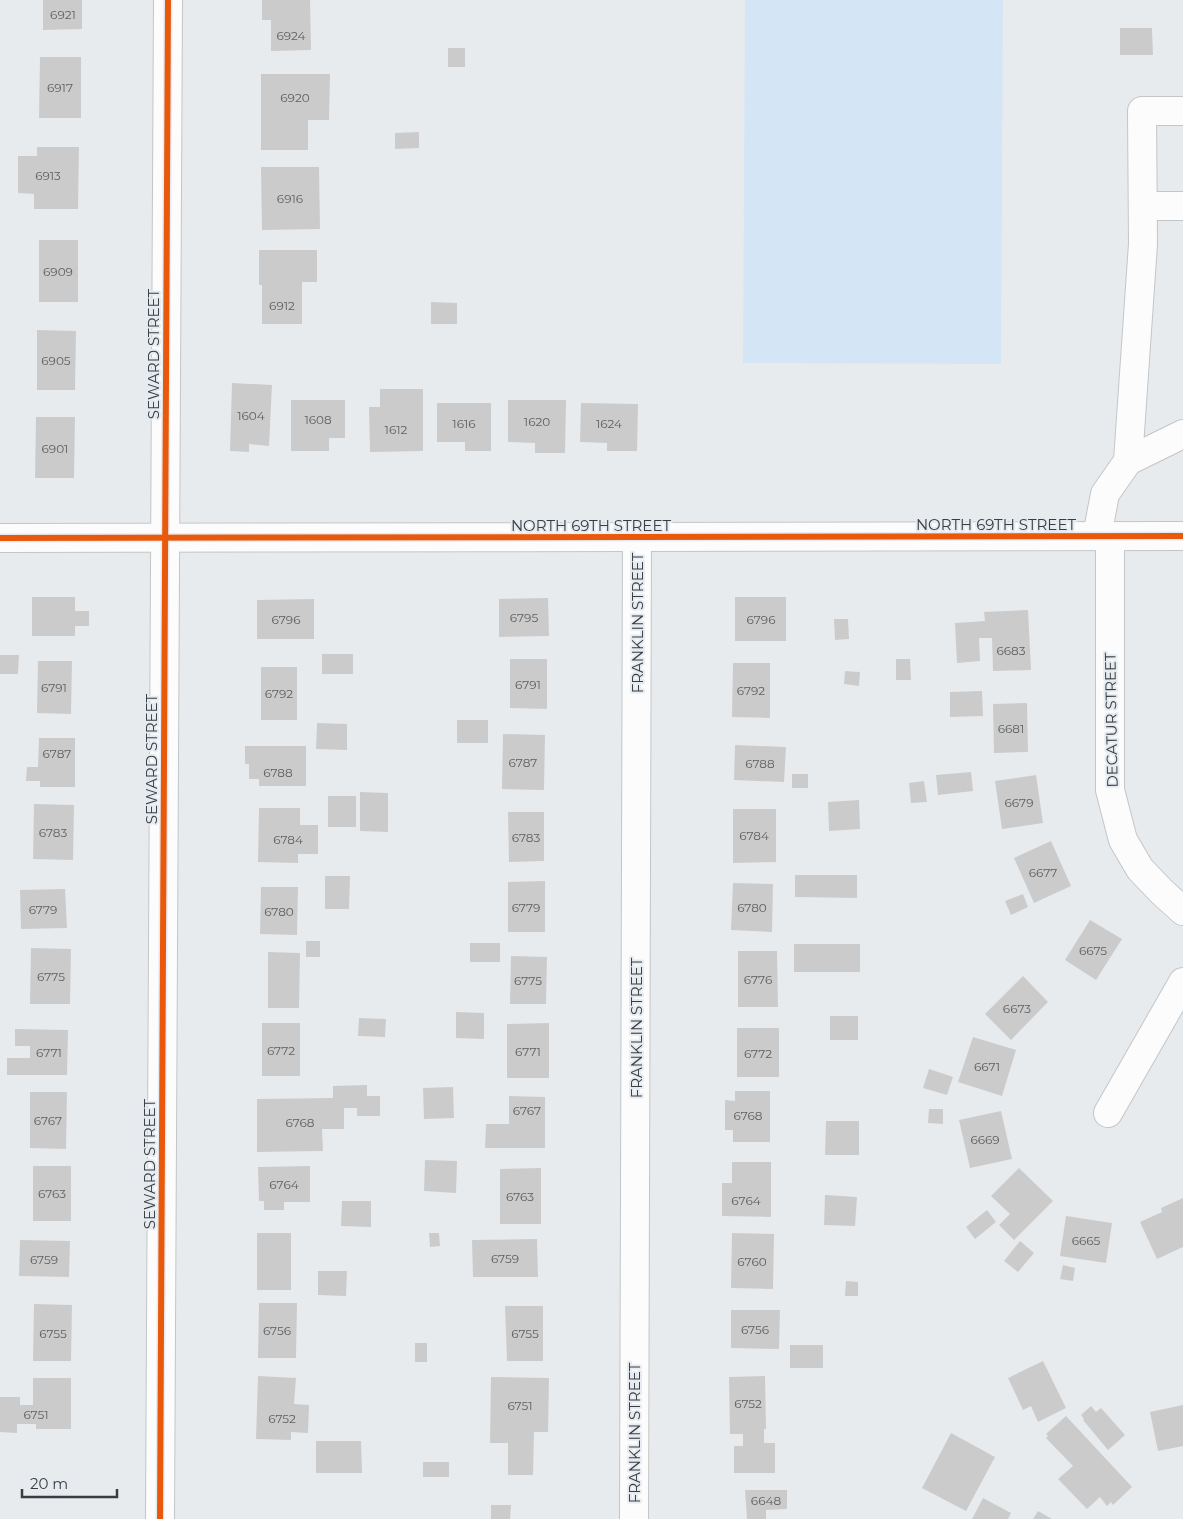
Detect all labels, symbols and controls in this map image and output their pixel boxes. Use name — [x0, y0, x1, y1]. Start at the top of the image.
house number: 6921 — [50, 7, 76, 22]
house number: 6924 — [276, 28, 306, 43]
house number: 6917 — [47, 80, 73, 95]
house number: 6920 — [280, 90, 310, 105]
house number: 6913 — [35, 168, 61, 183]
house number: 6916 — [277, 191, 303, 206]
house number: 6909 — [43, 264, 73, 279]
street label: SEWARD STREET — [144, 288, 163, 419]
house number: 6912 — [269, 298, 295, 313]
house number: 6905 — [41, 353, 71, 368]
house number: 1604 — [237, 408, 265, 423]
house number: 1608 — [304, 412, 332, 427]
house number: 1620 — [524, 414, 550, 429]
house number: 1616 — [452, 416, 476, 431]
house number: 1624 — [596, 416, 622, 431]
house number: 1612 — [385, 422, 408, 437]
house number: 6901 — [42, 441, 68, 456]
street label: NORTH 69TH STREET — [916, 515, 1076, 534]
street label: NORTH 69TH STREET — [511, 516, 671, 535]
street label: FRANKLIN STREET — [628, 552, 647, 693]
house number: 6795 — [510, 610, 538, 625]
house number: 6796 — [272, 612, 300, 627]
house number: 6796 — [747, 612, 775, 627]
house number: 6683 — [996, 643, 1026, 658]
street label: DECATUR STREET — [1100, 652, 1122, 788]
house number: 6791 — [515, 677, 541, 692]
house number: 6791 — [41, 680, 67, 695]
house number: 6792 — [737, 683, 765, 698]
house number: 6792 — [265, 686, 293, 701]
street label: SEWARD STREET — [142, 693, 161, 824]
house number: 6681 — [998, 721, 1024, 736]
house number: 6787 — [43, 746, 71, 761]
house number: 6787 — [509, 755, 537, 770]
house number: 6788 — [745, 756, 775, 771]
house number: 6788 — [263, 765, 293, 780]
house number: 6679 — [1005, 795, 1033, 810]
house number: 6783 — [39, 825, 67, 840]
house number: 6784 — [739, 828, 769, 843]
house number: 6783 — [512, 830, 540, 845]
house number: 6784 — [273, 832, 303, 847]
house number: 6677 — [1029, 865, 1057, 880]
house number: 6779 — [512, 900, 540, 915]
house number: 6780 — [737, 900, 767, 915]
house number: 6779 — [29, 902, 57, 917]
house number: 6780 — [264, 904, 294, 919]
house number: 6675 — [1079, 943, 1107, 958]
street label: FRANKLIN STREET — [627, 957, 646, 1098]
house number: 6775 — [37, 969, 65, 984]
house number: 6776 — [744, 972, 772, 987]
house number: 6775 — [514, 973, 542, 988]
house number: 6673 — [1003, 1001, 1031, 1016]
house number: 6772 — [267, 1043, 295, 1058]
house number: 6771 — [515, 1044, 541, 1059]
house number: 6771 — [36, 1045, 62, 1060]
house number: 6772 — [744, 1046, 772, 1061]
house number: 6671 — [974, 1059, 1000, 1074]
street label: SEWARD STREET — [140, 1098, 159, 1229]
house number: 6767 — [513, 1103, 541, 1118]
house number: 6768 — [733, 1108, 763, 1123]
house number: 6767 — [34, 1113, 62, 1128]
house number: 6768 — [285, 1115, 315, 1130]
house number: 6669 — [970, 1132, 1000, 1147]
house number: 6764 — [269, 1177, 299, 1192]
house number: 6763 — [38, 1186, 66, 1201]
house number: 6763 — [506, 1189, 534, 1204]
house number: 6764 — [731, 1193, 761, 1208]
house number: 6665 — [1072, 1233, 1101, 1248]
house number: 6759 — [491, 1251, 519, 1266]
house number: 6759 — [30, 1252, 58, 1267]
house number: 6760 — [737, 1254, 767, 1269]
house number: 6756 — [741, 1322, 769, 1337]
house number: 6756 — [263, 1323, 291, 1338]
house number: 6755 — [39, 1326, 67, 1341]
house number: 6755 — [511, 1326, 539, 1341]
street label: FRANKLIN STREET — [625, 1362, 644, 1503]
house number: 6752 — [734, 1396, 762, 1411]
house number: 6751 — [507, 1398, 533, 1413]
house number: 6751 — [23, 1407, 49, 1422]
house number: 6752 — [268, 1411, 296, 1426]
scale bar — [22, 1466, 118, 1498]
text: 20 m — [30, 1474, 68, 1493]
house number: 6648 — [751, 1493, 782, 1508]

